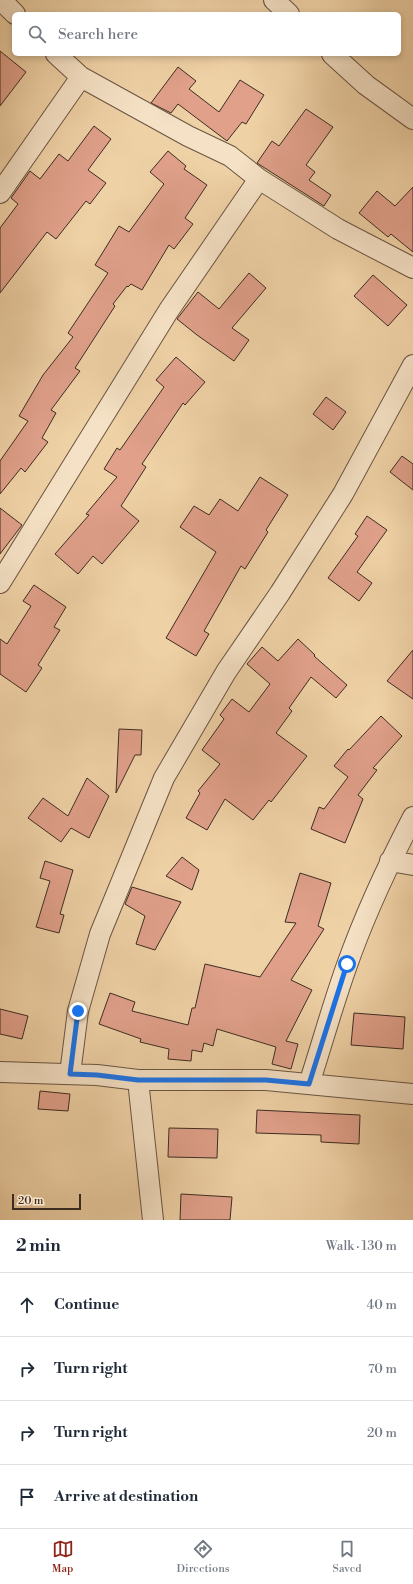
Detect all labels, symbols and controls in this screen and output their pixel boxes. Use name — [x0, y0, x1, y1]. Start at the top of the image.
search box — [12, 12, 401, 56]
icon: search — [26, 23, 48, 45]
text: Search here — [58, 25, 138, 44]
route start — [338, 955, 356, 973]
route end — [69, 1002, 87, 1020]
scale bar — [12, 1192, 81, 1211]
text: 20 m — [18, 1194, 43, 1208]
text: 2 min — [16, 1235, 61, 1257]
text: Walk · 130 m — [326, 1238, 397, 1254]
icon: ahead — [16, 1294, 38, 1316]
text: Continue — [54, 1295, 119, 1314]
text: 40 m — [367, 1297, 397, 1313]
icon: right — [16, 1358, 38, 1380]
text: Turn right — [54, 1359, 128, 1378]
text: 70 m — [368, 1361, 397, 1377]
icon: right — [16, 1422, 38, 1444]
text: Turn right — [54, 1423, 128, 1442]
text: 20 m — [367, 1425, 397, 1441]
icon: arrive — [16, 1486, 38, 1508]
text: Arrive at destination — [54, 1487, 198, 1506]
tab: Map — [52, 1538, 74, 1576]
tab: Directions — [177, 1538, 230, 1576]
tab: Saved — [333, 1538, 361, 1576]

